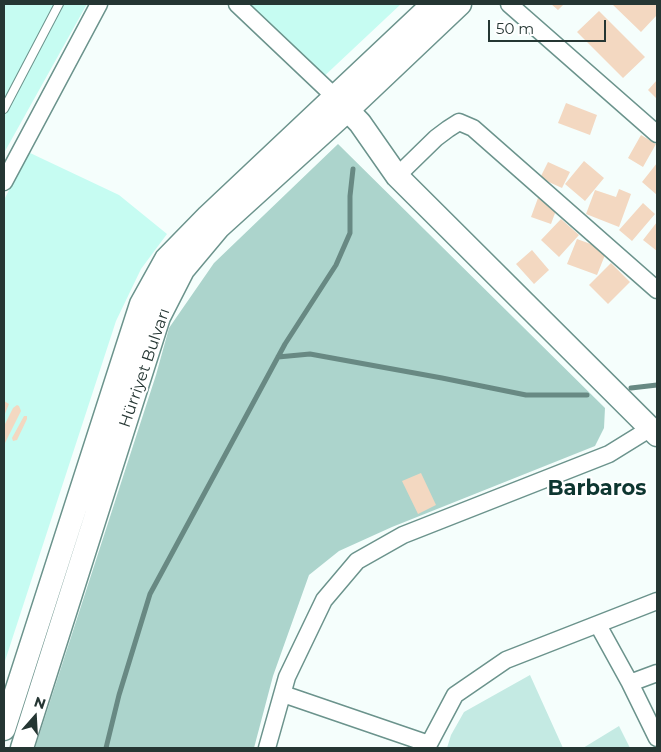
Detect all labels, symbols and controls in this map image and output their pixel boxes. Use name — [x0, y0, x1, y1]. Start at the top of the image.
scale bar — [491, 10, 608, 42]
text: 50 m — [496, 19, 534, 38]
street label: Hürriyet Bulvarı — [116, 306, 174, 430]
district label: Barbaros — [547, 476, 647, 502]
north arrow — [10, 692, 60, 742]
text: N — [32, 692, 48, 713]

